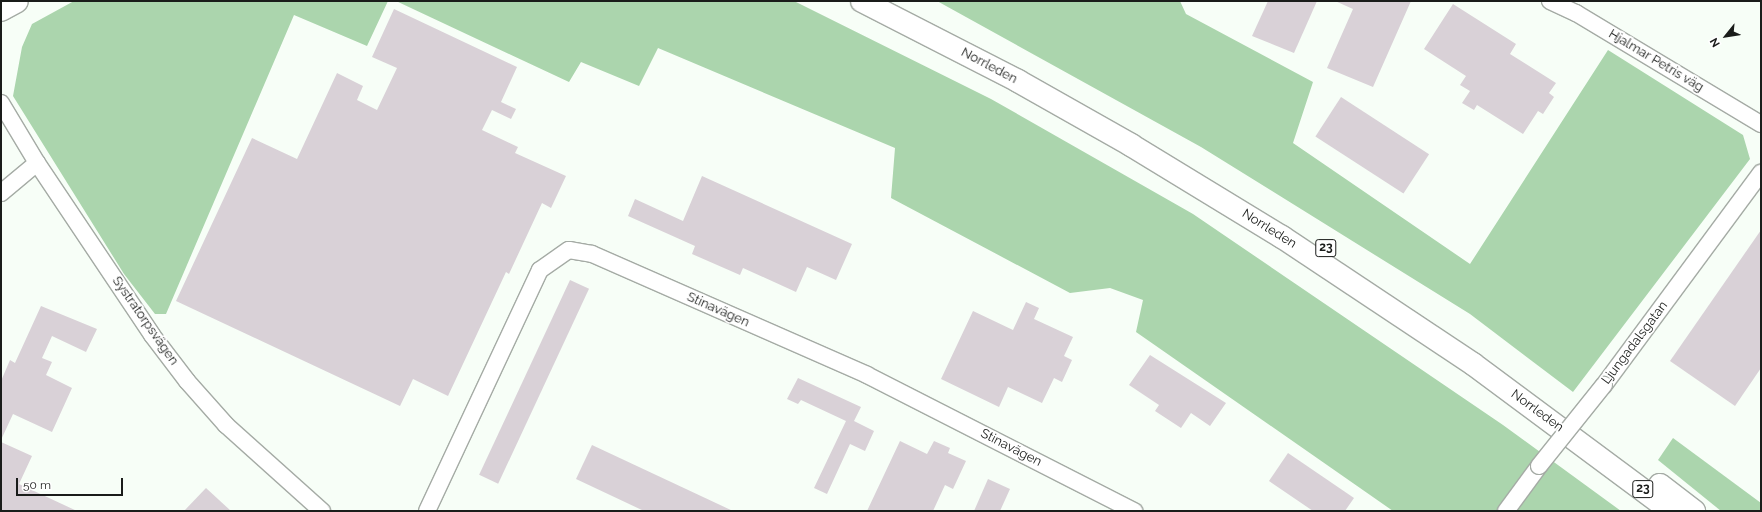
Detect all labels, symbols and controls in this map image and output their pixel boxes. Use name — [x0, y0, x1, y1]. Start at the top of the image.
north arrow — [1706, 16, 1746, 56]
street label: Hjalmar Petris väg — [1605, 26, 1707, 96]
text: N — [1707, 35, 1723, 49]
street label: Norrleden — [958, 45, 1020, 87]
street label: Norrleden — [1239, 206, 1299, 252]
road number: 23 — [1315, 238, 1337, 258]
street label: Systratorpsvägen — [109, 274, 181, 368]
street label: Stinavägen — [684, 289, 752, 331]
street label: Ljungadalsgatan — [1599, 298, 1671, 388]
street label: Norrleden — [1508, 387, 1566, 435]
street label: Stinavägen — [978, 426, 1044, 470]
scale bar — [18, 470, 125, 496]
text: 50 m — [23, 478, 51, 492]
road number: 23 — [1632, 479, 1654, 499]

